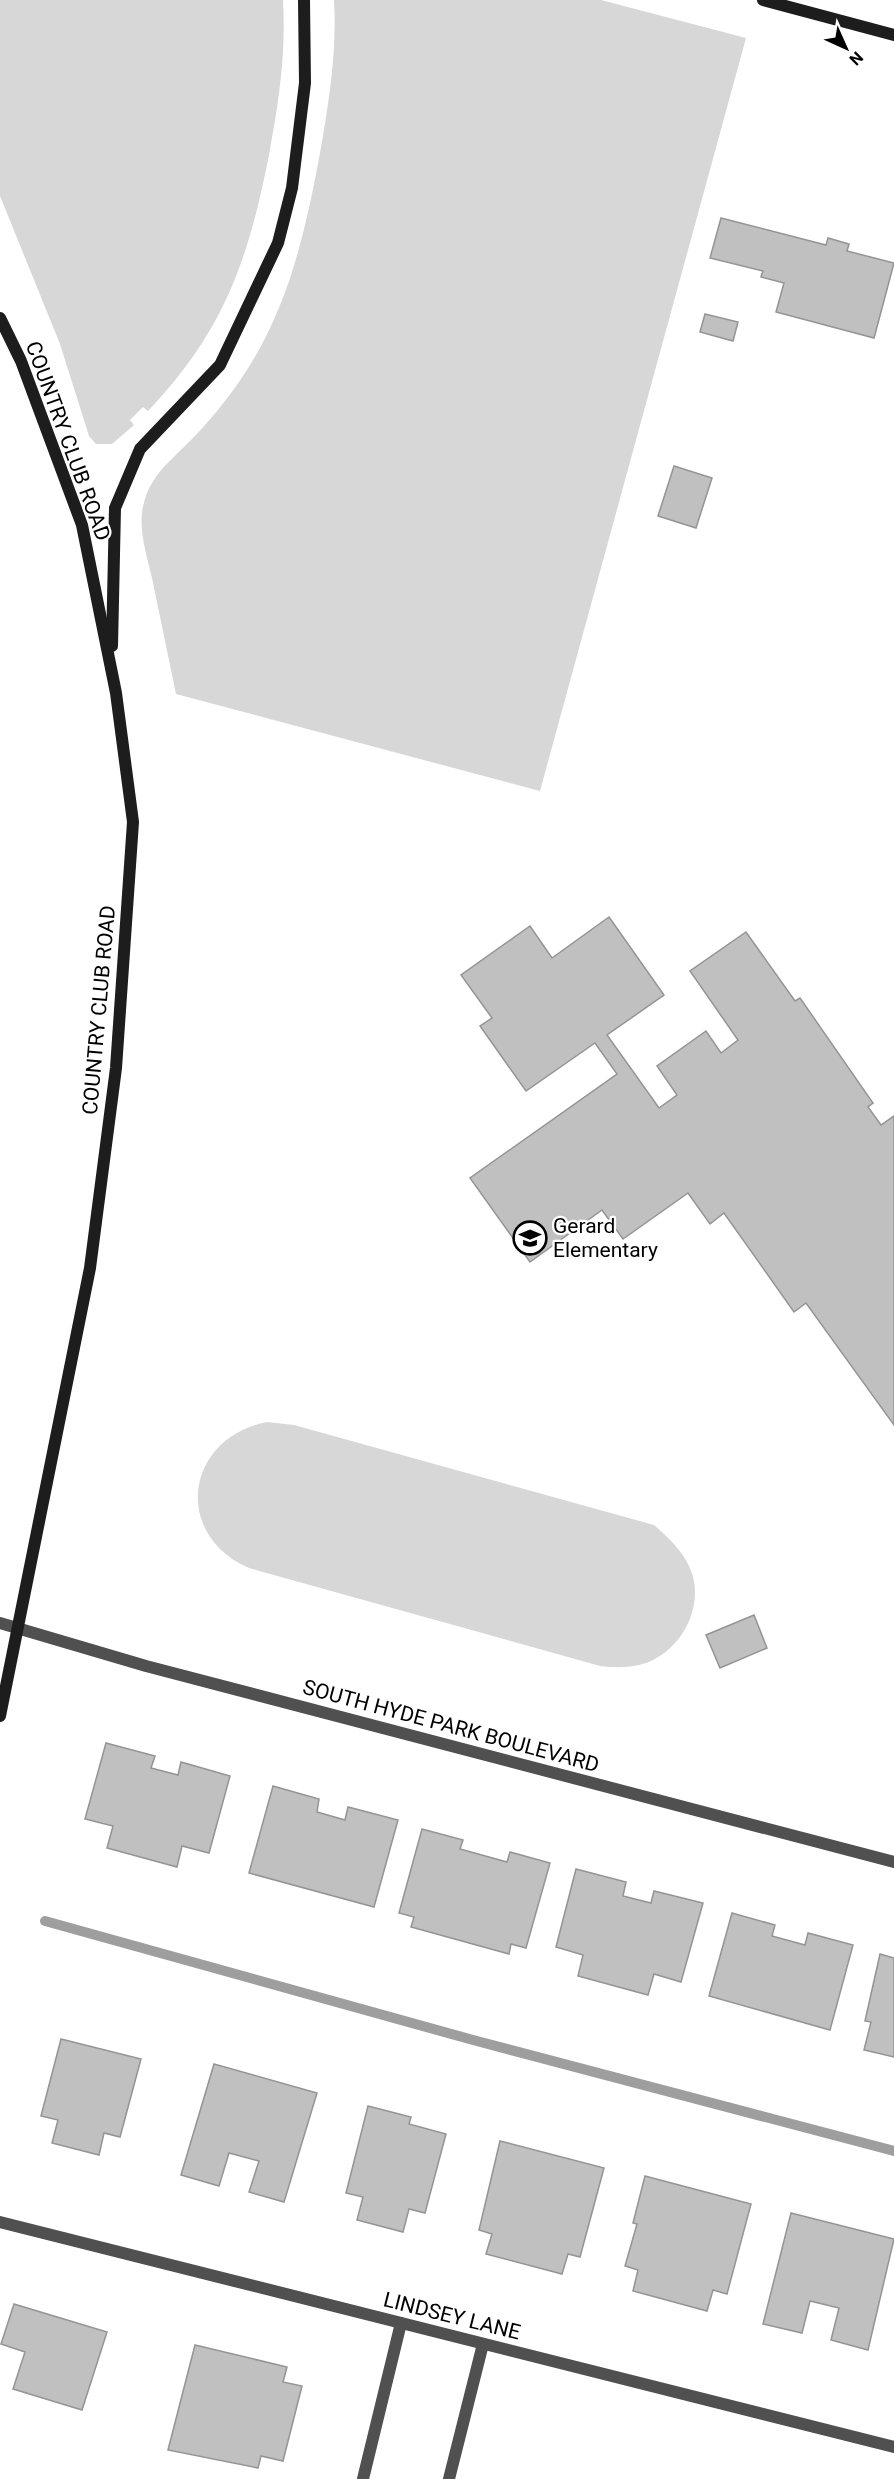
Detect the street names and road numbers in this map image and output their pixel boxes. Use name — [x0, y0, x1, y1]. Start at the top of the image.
street label: COUNTRY CLUB ROAD — [21, 338, 115, 544]
street label: COUNTRY CLUB ROAD — [78, 904, 120, 1116]
street label: SOUTH HYDE PARK BOULEVARD — [300, 1675, 602, 1777]
street label: LINDSEY LANE — [381, 2287, 523, 2345]

